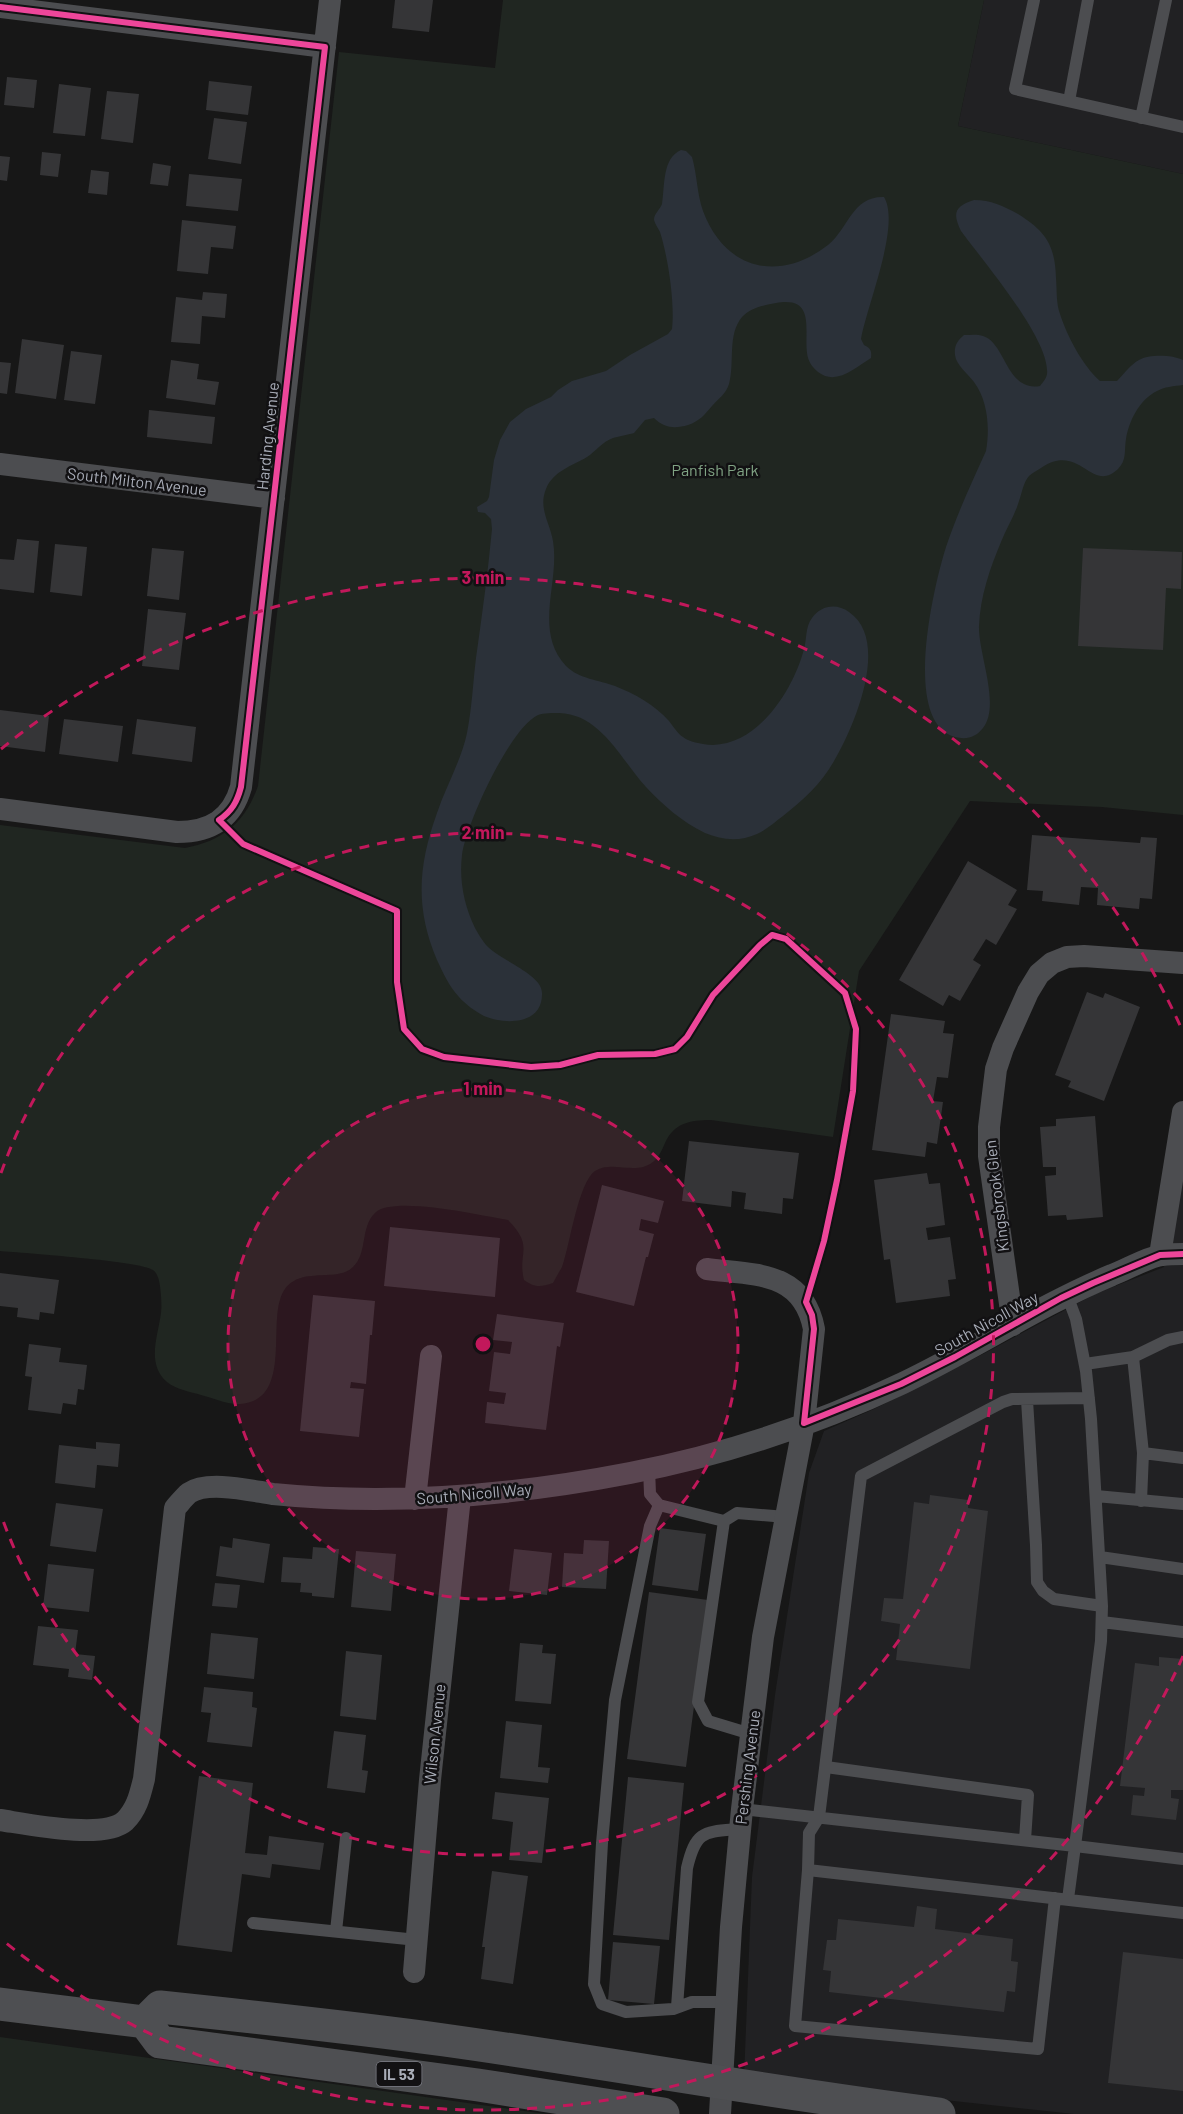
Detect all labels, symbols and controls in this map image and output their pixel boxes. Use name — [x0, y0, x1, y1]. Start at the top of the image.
street label: Harding Avenue — [252, 381, 282, 491]
park label: Panfish Park — [672, 460, 758, 479]
street label: South Milton Avenue — [66, 463, 208, 499]
text: 3 min — [462, 566, 504, 588]
text: 2 min — [461, 821, 505, 843]
text: 1 min — [463, 1077, 503, 1099]
street label: Kingsbrook Glen — [980, 1139, 1012, 1253]
street label: South Nicoll Way — [931, 1286, 1042, 1359]
centre of rings — [473, 1334, 493, 1354]
street label: South Nicoll Way — [416, 1478, 533, 1507]
street label: Wilson Avenue — [419, 1683, 449, 1785]
street label: Pershing Avenue — [731, 1709, 763, 1825]
road number: IL 53 — [376, 2062, 422, 2086]

